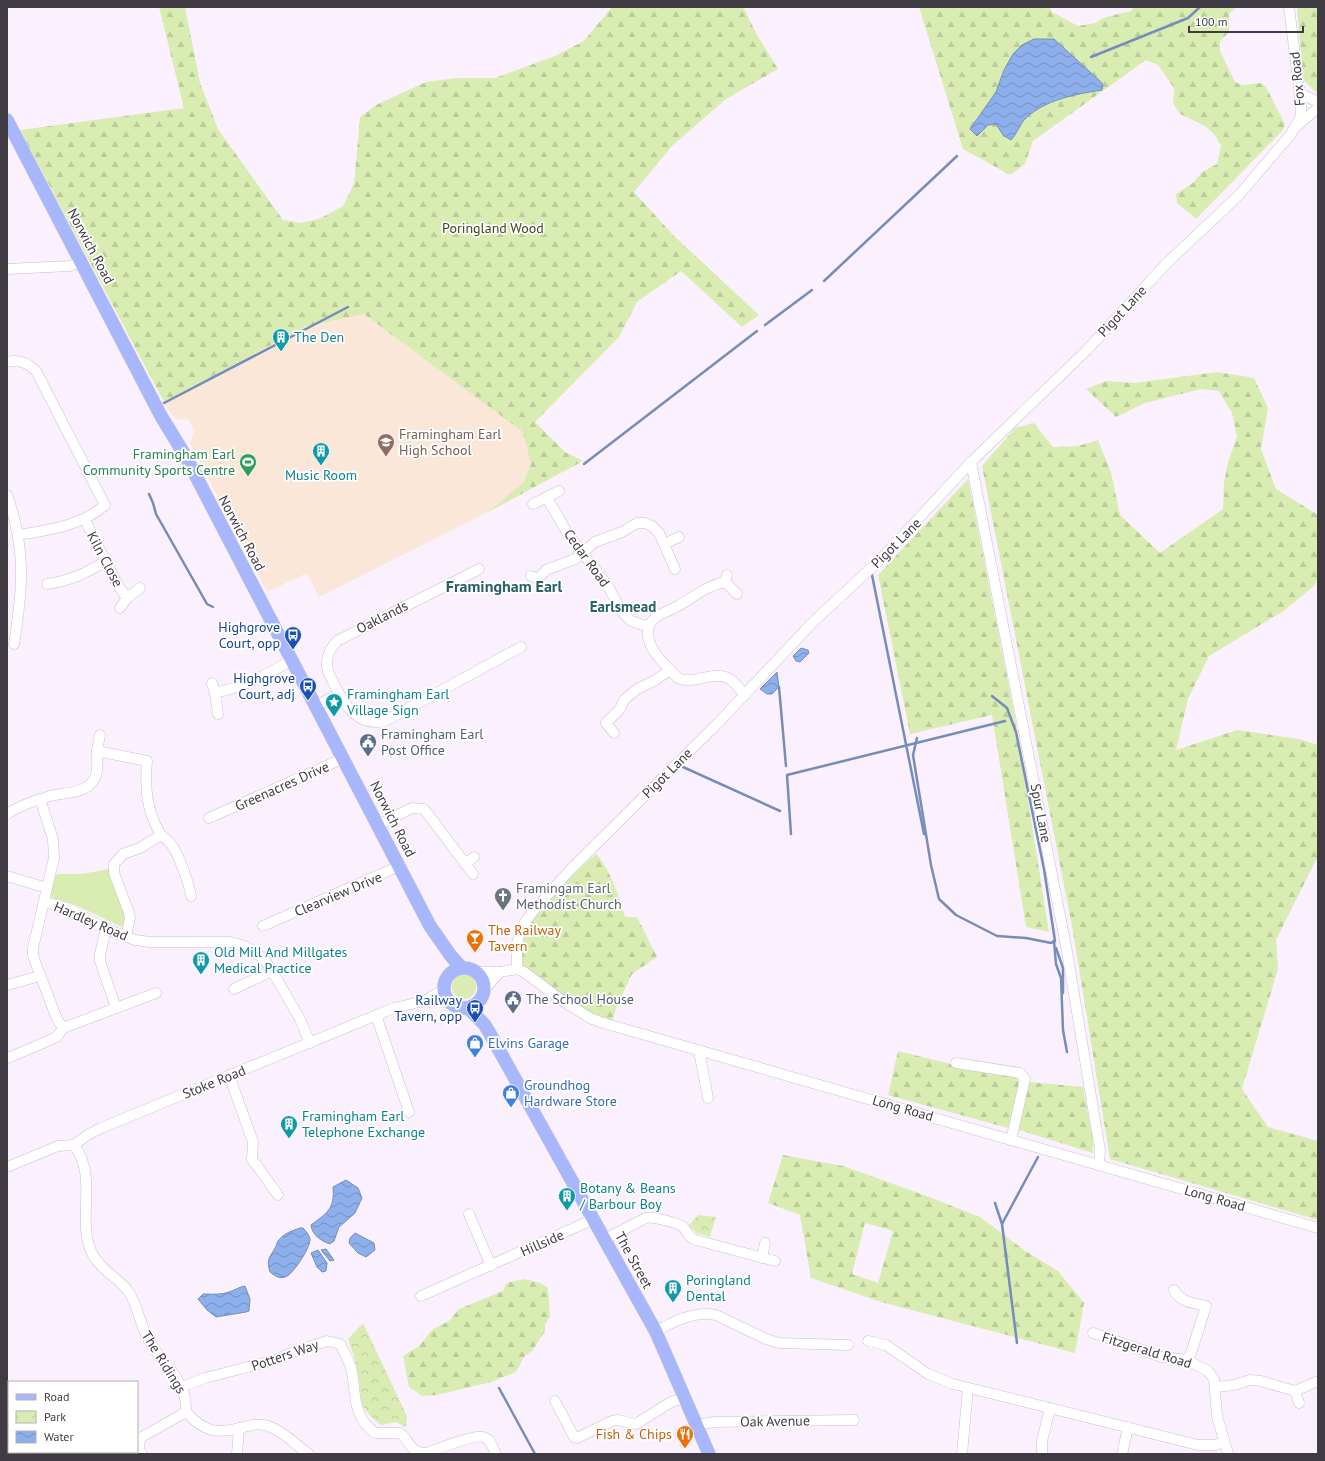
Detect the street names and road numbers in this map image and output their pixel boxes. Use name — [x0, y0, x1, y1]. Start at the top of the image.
street label: Fox Road — [1285, 51, 1309, 107]
street label: Norwich Road — [64, 205, 118, 287]
street label: Pigot Lane — [1094, 282, 1150, 340]
street label: Norwich Road — [215, 492, 269, 574]
street label: Pigot Lane — [867, 514, 925, 572]
street label: Cedar Road — [560, 526, 614, 590]
street label: Kiln Close — [83, 528, 127, 590]
street label: Oaklands — [353, 596, 411, 638]
street label: Pigot Lane — [638, 744, 696, 802]
street label: Greenacres Drive — [232, 757, 332, 815]
street label: Norwich Road — [366, 778, 420, 860]
street label: Spur Lane — [1026, 782, 1056, 844]
street label: Clearview Drive — [291, 867, 385, 921]
street label: Hardley Road — [51, 897, 131, 945]
street label: Stoke Road — [180, 1061, 248, 1103]
street label: Long Road — [870, 1091, 936, 1125]
street label: Long Road — [1182, 1181, 1248, 1215]
street label: Hillside — [517, 1225, 567, 1261]
street label: The Street — [611, 1229, 657, 1292]
street label: The Ridings — [138, 1327, 190, 1397]
street label: Fitzgerald Road — [1100, 1328, 1194, 1372]
street label: Potters Way — [249, 1335, 321, 1375]
street label: Oak Avenue — [740, 1411, 810, 1431]

